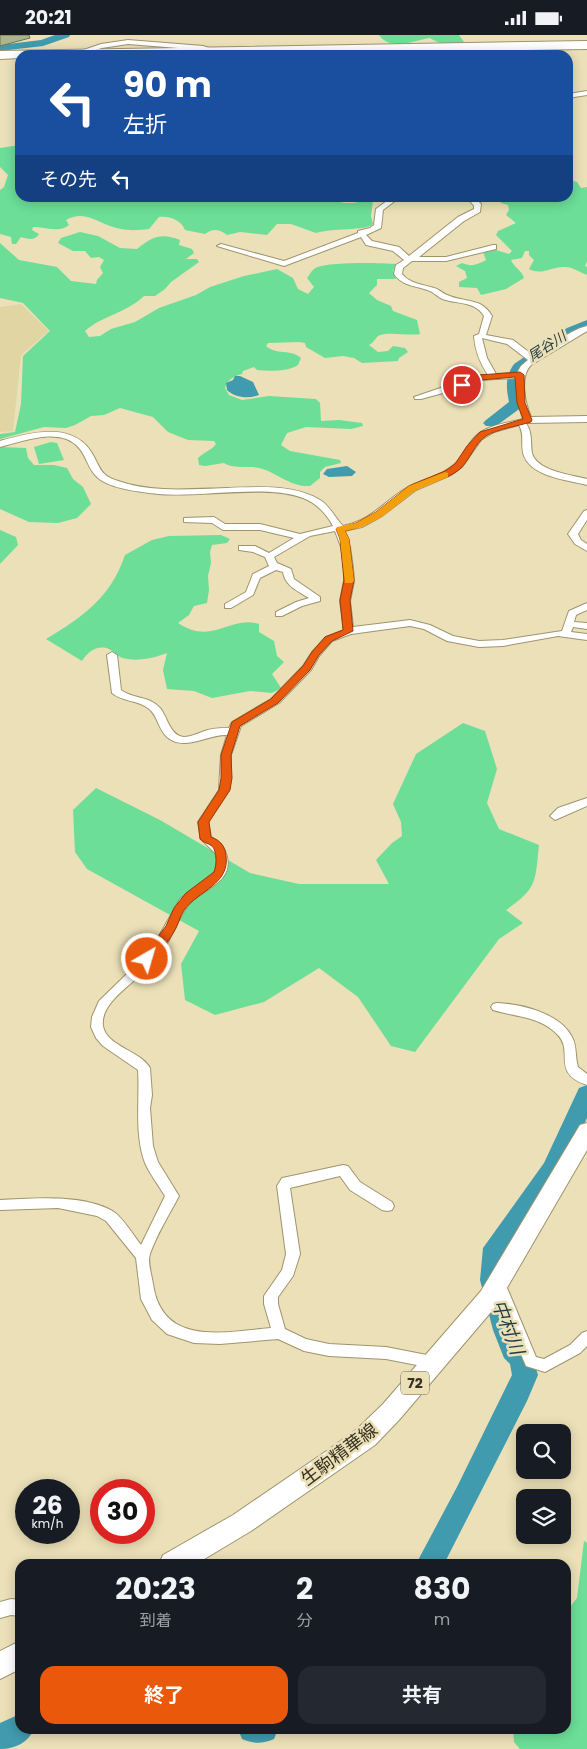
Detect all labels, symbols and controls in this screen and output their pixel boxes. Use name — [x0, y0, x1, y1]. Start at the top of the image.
text: 20:21 — [25, 4, 72, 31]
text: 90 m — [123, 60, 212, 109]
icon: left — [40, 70, 105, 135]
text: 左折 — [123, 109, 167, 140]
icon: left — [107, 165, 135, 193]
text: その先 — [40, 166, 97, 193]
water label: 尾谷川 — [524, 325, 572, 366]
pin — [441, 364, 483, 406]
icon: arrive — [448, 371, 476, 399]
position arrow — [120, 932, 172, 984]
water label: 中村川 — [485, 1296, 532, 1360]
road number: 72 — [401, 1371, 429, 1395]
street label: 生駒精華線 — [296, 1417, 382, 1491]
map controls — [516, 1424, 571, 1544]
button: search — [516, 1424, 571, 1479]
speed limit sign: 30 — [90, 1479, 155, 1544]
text: 26 — [32, 1488, 63, 1523]
button: layers — [516, 1489, 571, 1544]
text: km/h — [32, 1515, 63, 1532]
text: 20:23 — [115, 1567, 196, 1610]
text: 2 — [296, 1567, 313, 1610]
text: 830 — [414, 1567, 471, 1610]
text: m — [434, 1608, 450, 1631]
text: 到着 — [140, 1609, 172, 1632]
text: 分 — [297, 1609, 313, 1632]
button: 終了 — [40, 1666, 288, 1724]
button: 共有 — [298, 1666, 546, 1724]

